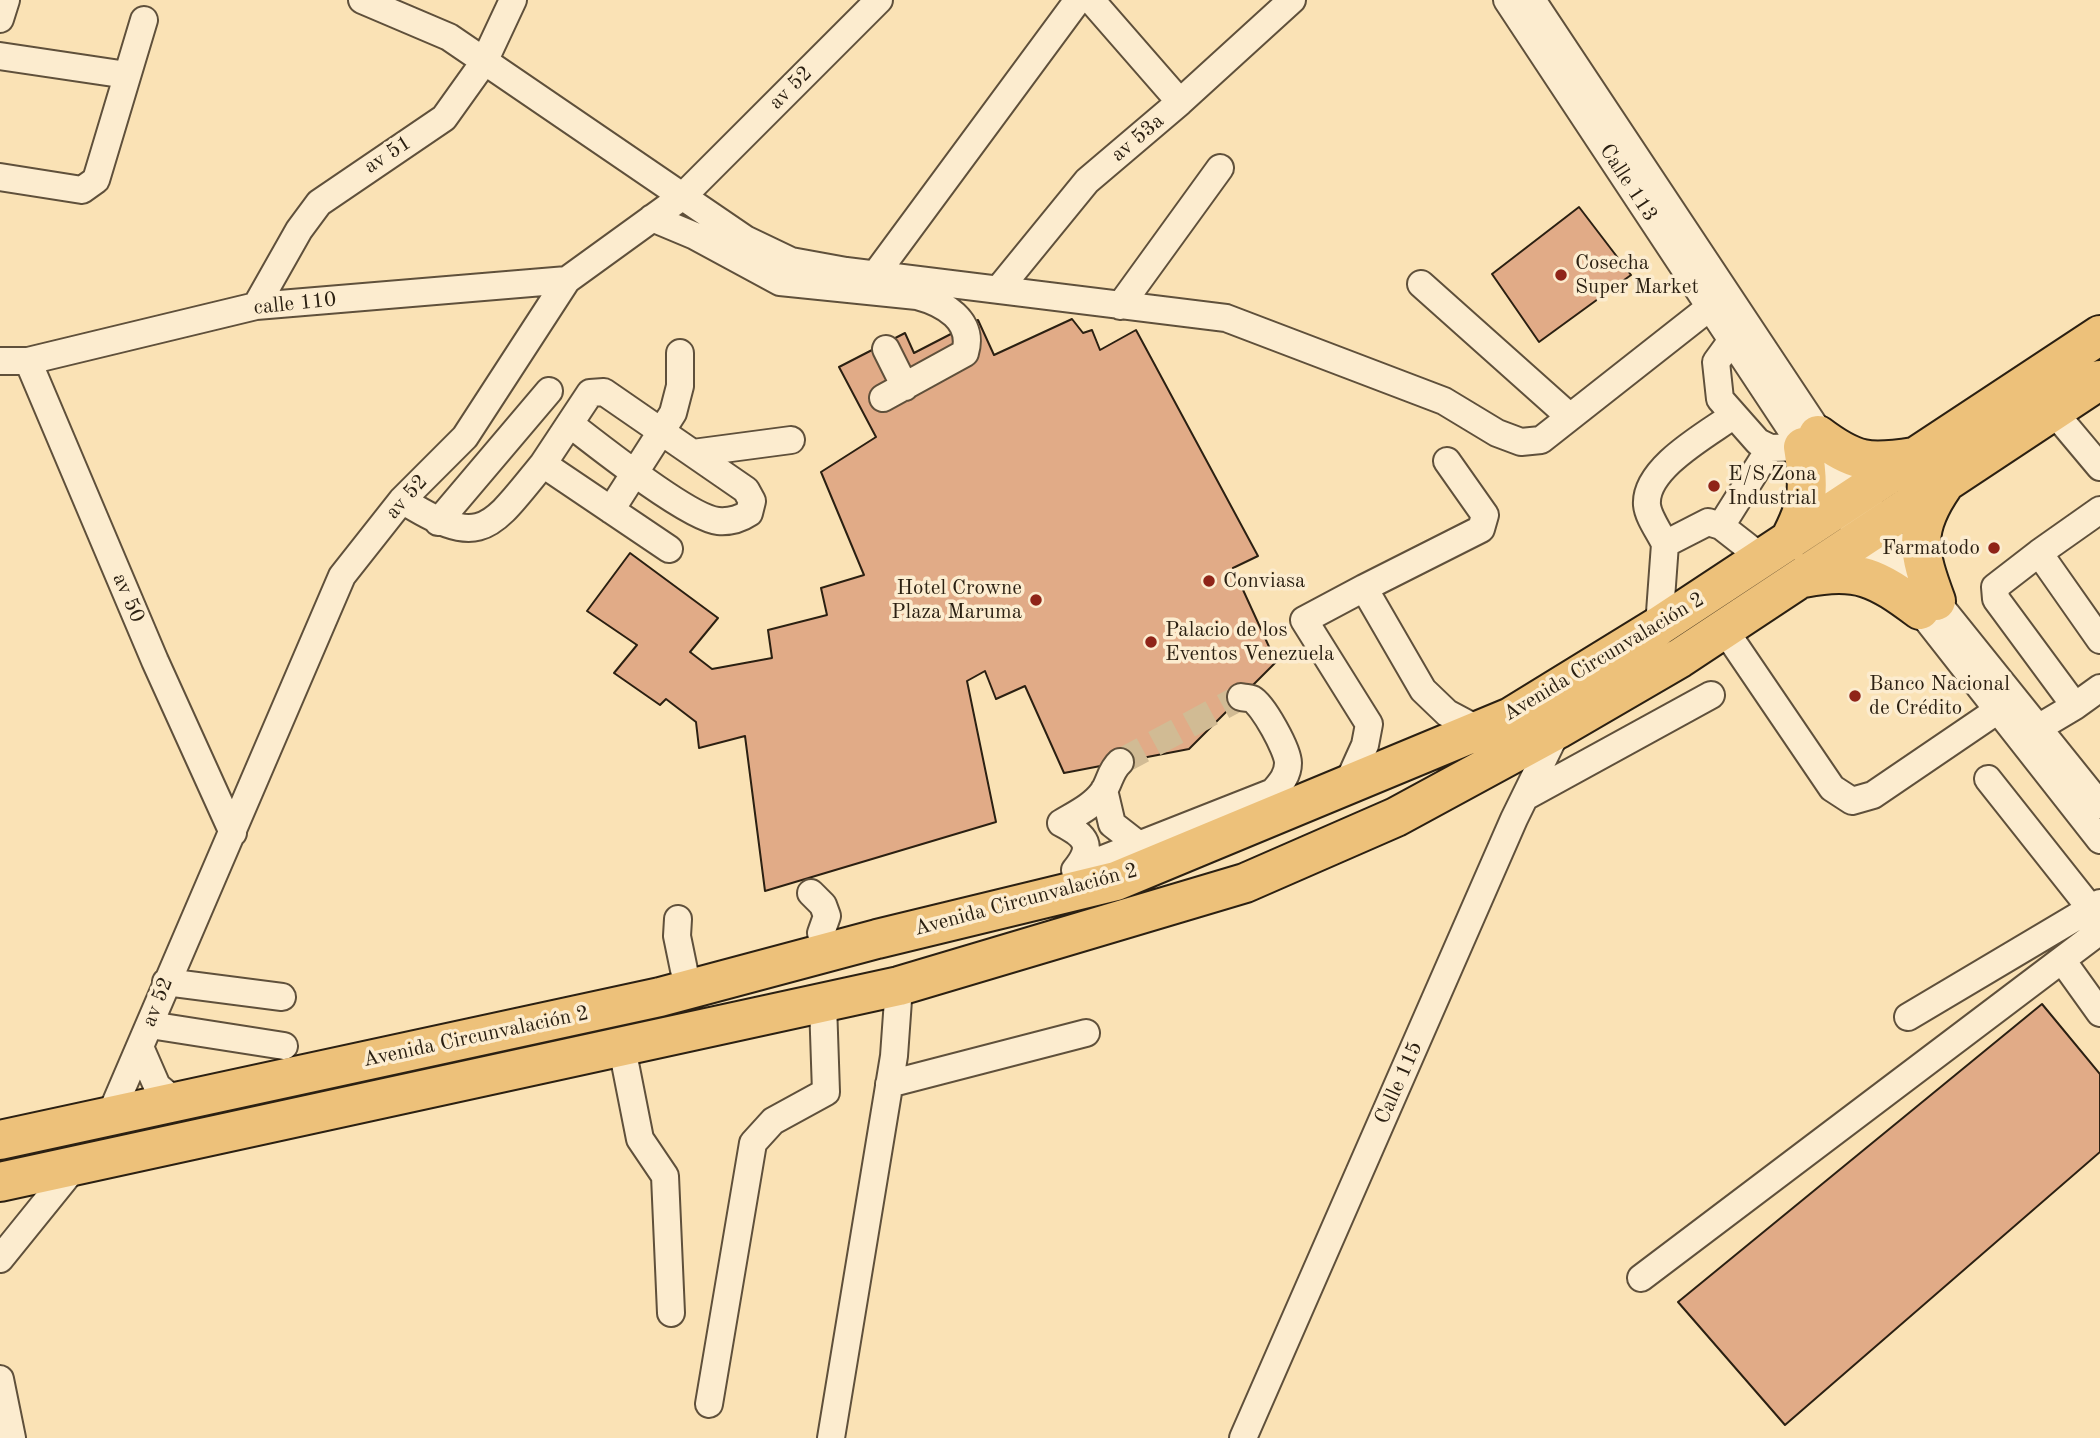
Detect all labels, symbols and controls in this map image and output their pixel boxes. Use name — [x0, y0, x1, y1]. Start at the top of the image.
street label: av 52 — [764, 61, 818, 115]
street label: av 53a — [1106, 109, 1170, 167]
street label: av 51 — [360, 131, 416, 179]
street label: Calle 113 — [1594, 139, 1662, 227]
place label: Cosecha Super Market — [1575, 250, 1699, 300]
marker: Cosecha Super Market — [1553, 267, 1569, 283]
street label: calle 110 — [252, 287, 338, 321]
place label: E/S Zona Industrial — [1728, 461, 1817, 511]
street label: av 52 — [381, 470, 433, 524]
marker: E/S Zona Industrial — [1706, 478, 1722, 494]
place label: Farmatodo — [1882, 535, 1980, 561]
marker: Farmatodo — [1986, 540, 2002, 556]
place label: Conviasa — [1223, 568, 1305, 594]
street label: av 50 — [106, 570, 150, 626]
marker: Conviasa — [1201, 573, 1217, 589]
place label: Hotel Crowne Plaza Maruma — [891, 575, 1022, 625]
street label: Avenida Circunvalación 2 — [1499, 587, 1709, 727]
marker: Hotel Crowne Plaza Maruma — [1028, 592, 1044, 608]
place label: Palacio de los Eventos Venezuela — [1165, 617, 1334, 667]
marker: Palacio de los Eventos Venezuela — [1143, 634, 1159, 650]
place label: Banco Nacional de Crédito — [1869, 671, 2010, 721]
marker: Banco Nacional de Crédito — [1847, 688, 1863, 704]
street label: Avenida Circunvalación 2 — [912, 858, 1140, 942]
street label: av 52 — [137, 974, 179, 1030]
street label: Avenida Circunvalación 2 — [361, 1001, 591, 1073]
street label: Calle 115 — [1370, 1038, 1428, 1128]

